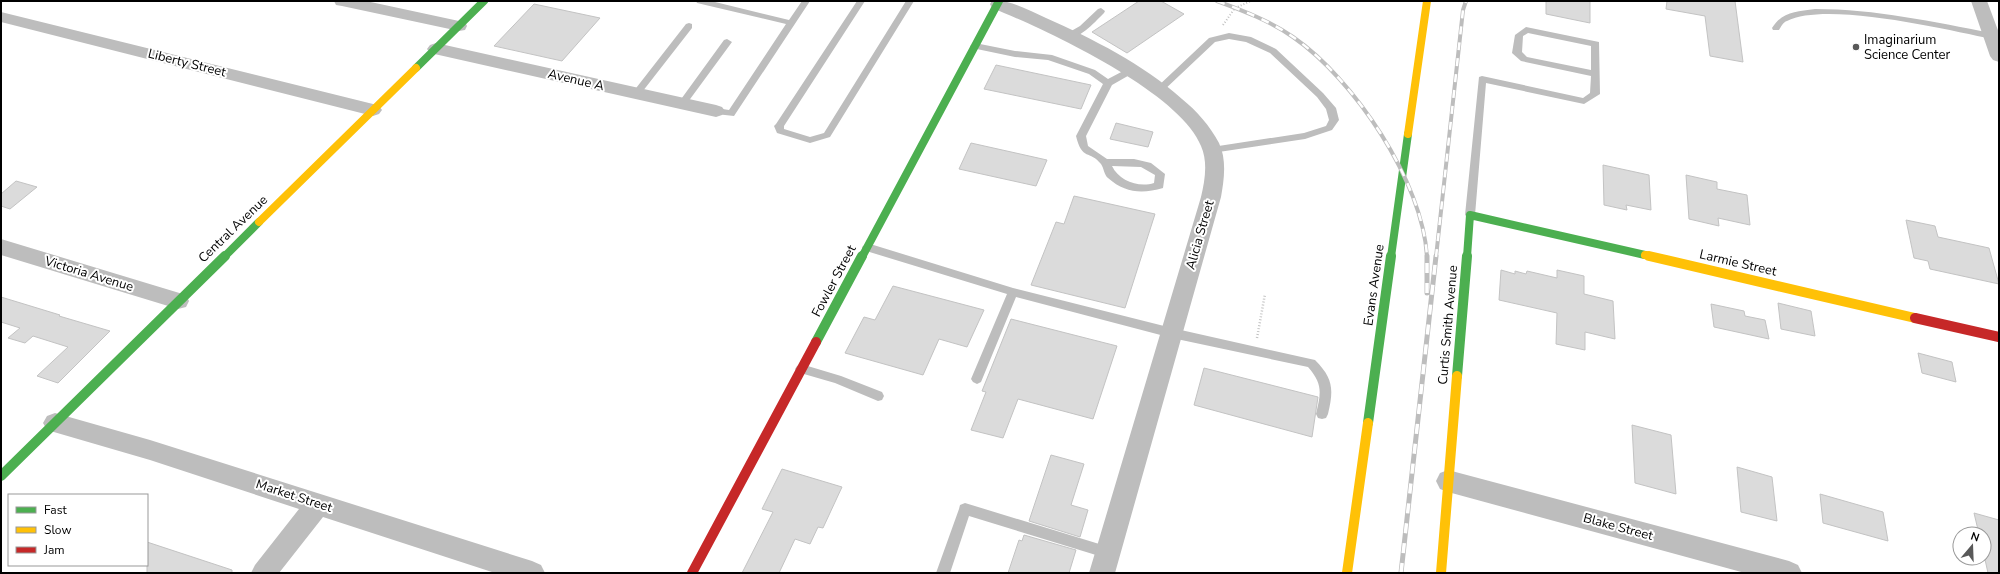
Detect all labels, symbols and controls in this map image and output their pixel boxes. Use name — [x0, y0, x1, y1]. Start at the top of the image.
place label: Imaginarium Science Center — [1864, 31, 1950, 64]
marker: Imaginarium Science Center — [1851, 42, 1861, 52]
street label: Liberty Street — [146, 45, 228, 81]
street label: Avenue A — [546, 65, 606, 95]
street label: Central Avenue — [194, 191, 272, 267]
street label: Alicia Street — [1182, 198, 1219, 272]
street label: Fowler Street — [807, 241, 861, 320]
street label: Evans Avenue — [1359, 243, 1389, 327]
street label: Larmie Street — [1698, 245, 1779, 281]
street label: Victoria Avenue — [41, 252, 136, 296]
street label: Curtis Smith Avenue — [1434, 265, 1462, 385]
street label: Market Street — [254, 475, 335, 517]
legend — [8, 494, 148, 566]
text: Fast — [44, 502, 67, 518]
street label: Blake Street — [1581, 509, 1655, 545]
text: Slow — [44, 522, 72, 538]
north arrow — [1952, 526, 1992, 566]
text: N — [1969, 529, 1981, 545]
text: Jam — [43, 542, 65, 558]

